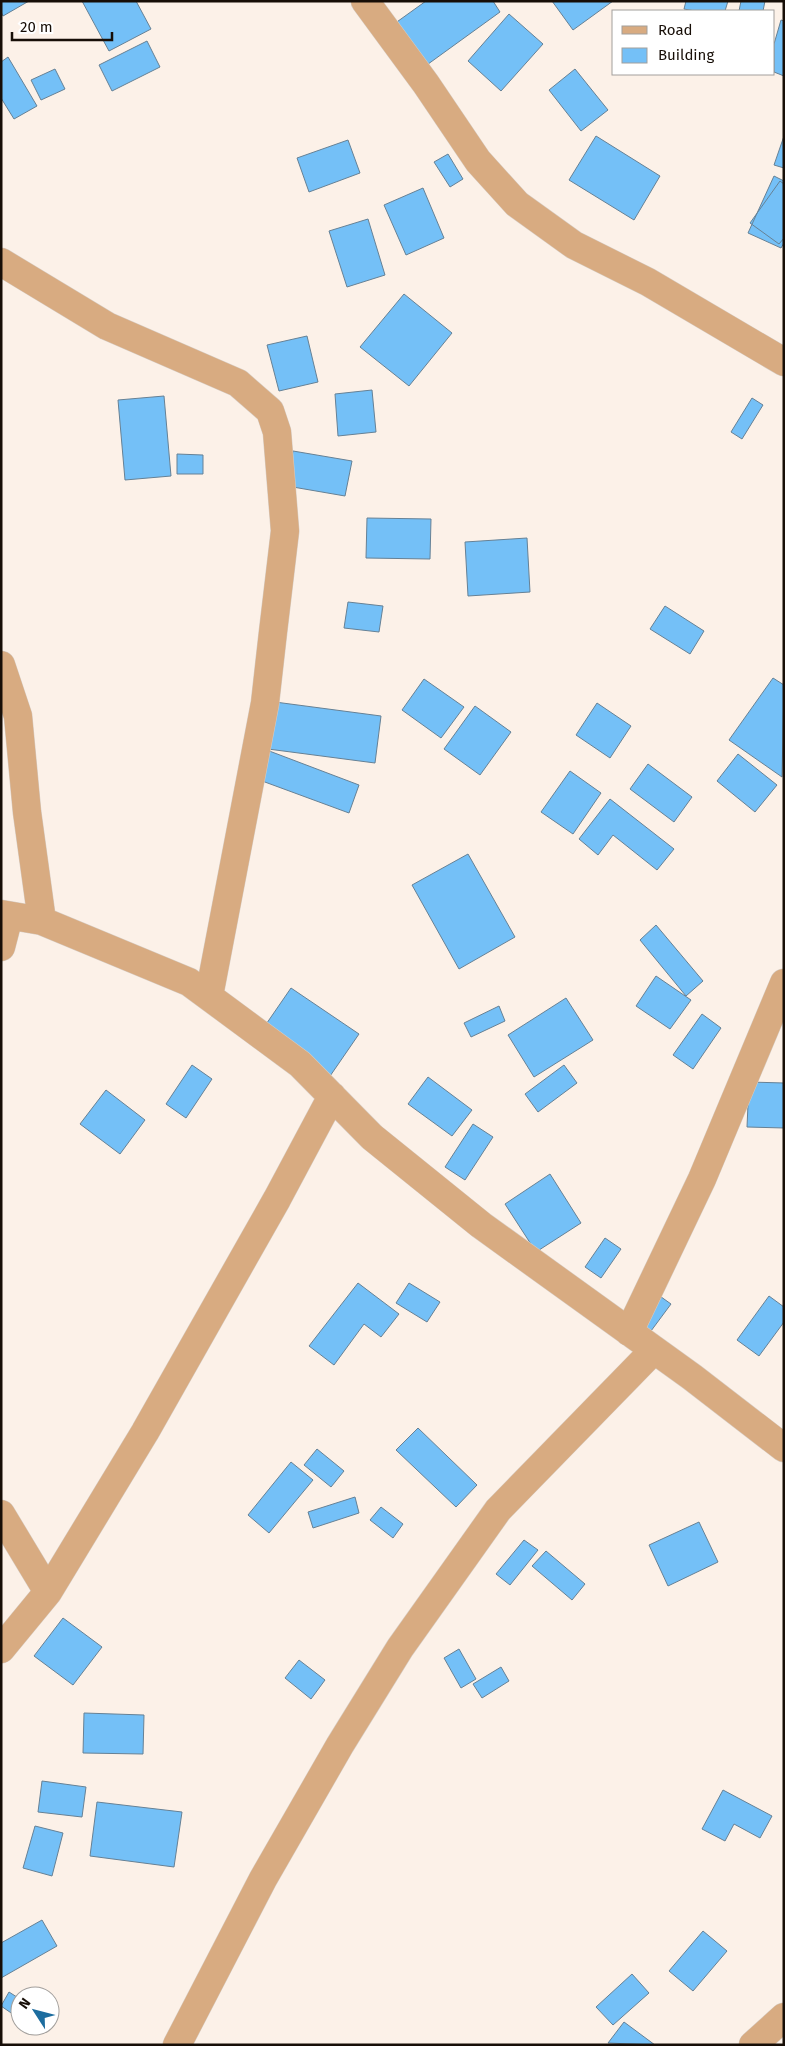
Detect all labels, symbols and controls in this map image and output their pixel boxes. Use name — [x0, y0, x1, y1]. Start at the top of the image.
scale bar — [12, 10, 112, 42]
legend — [612, 10, 775, 75]
text: 20 m — [20, 18, 53, 36]
text: Road — [658, 21, 693, 39]
text: Building — [658, 46, 714, 64]
north arrow — [10, 1986, 60, 2036]
text: N — [15, 1995, 34, 2012]

